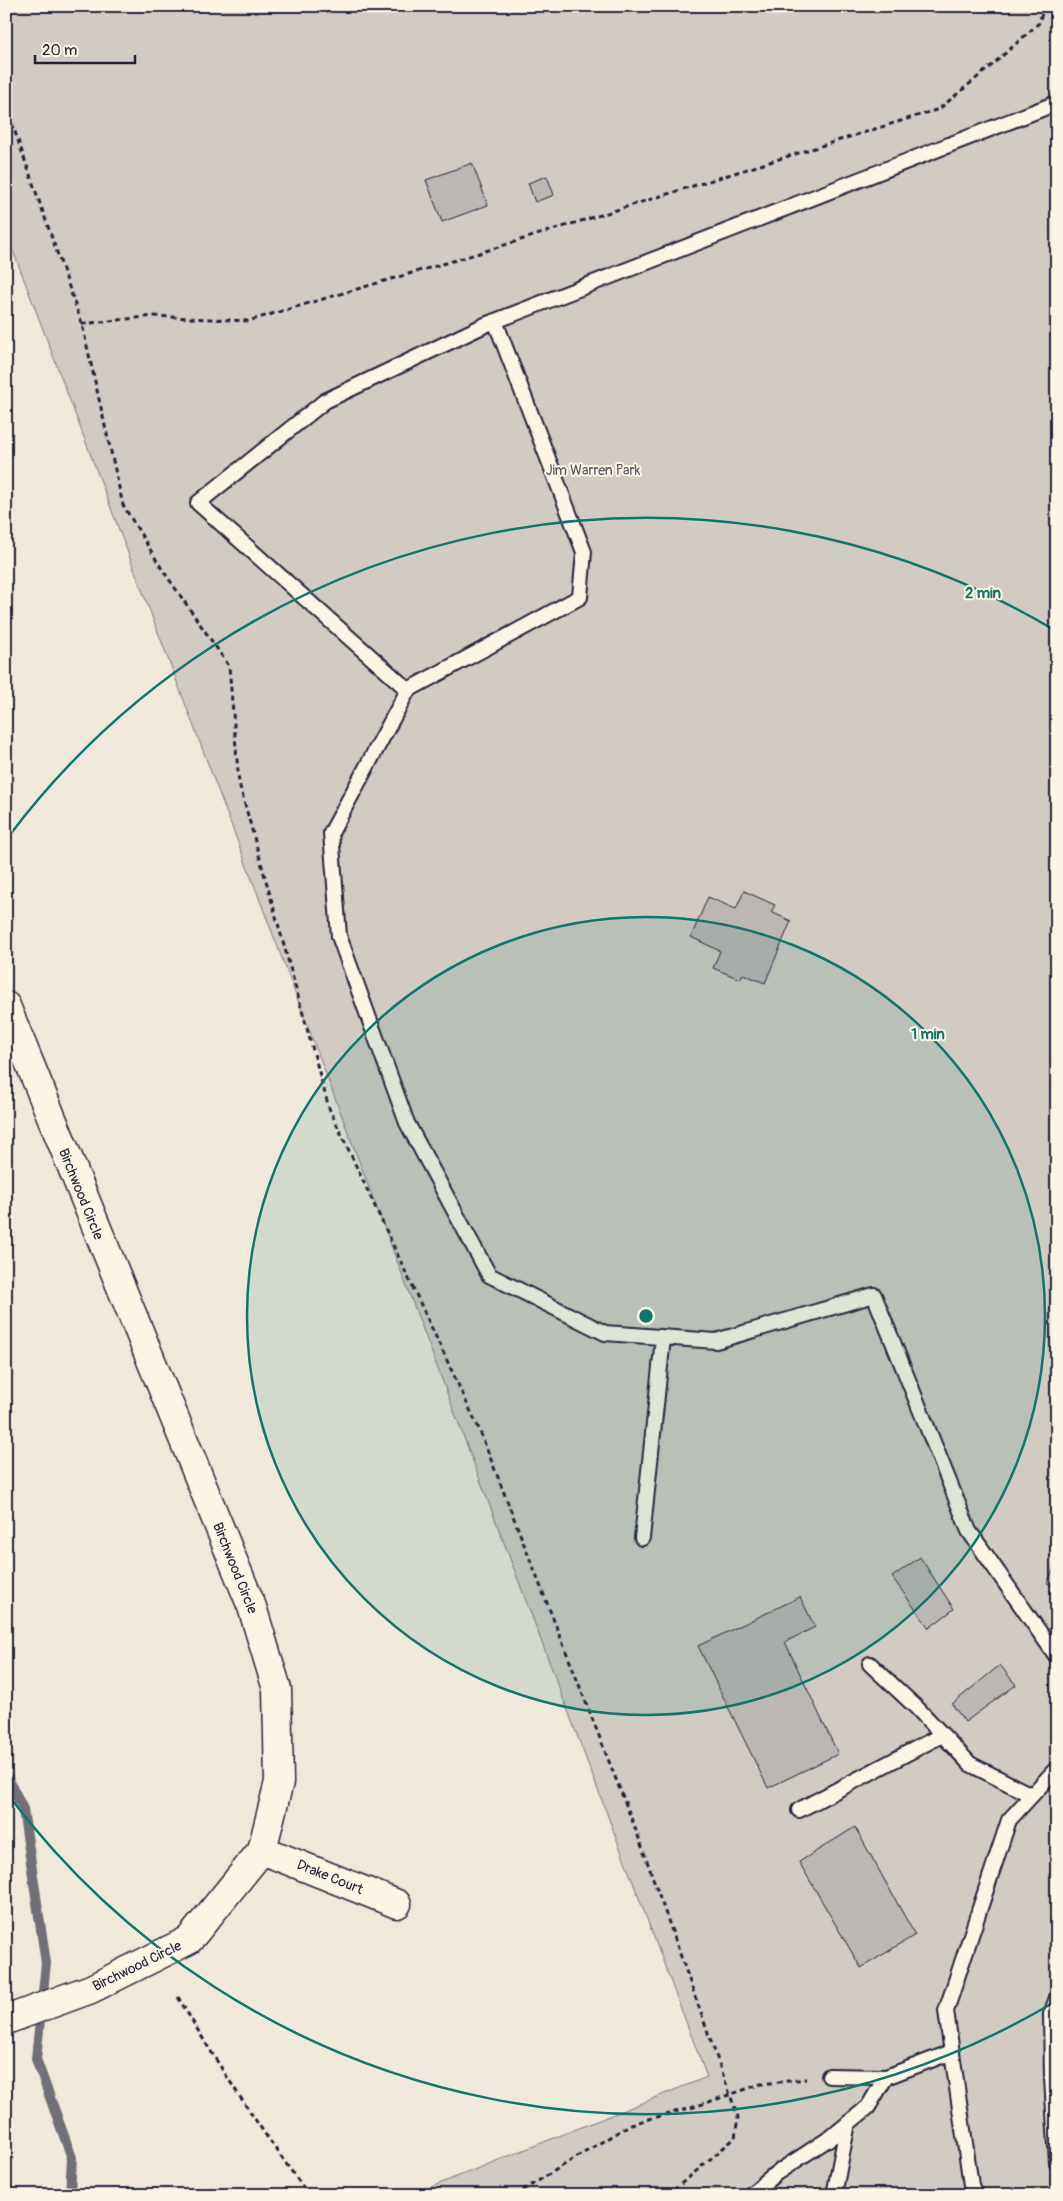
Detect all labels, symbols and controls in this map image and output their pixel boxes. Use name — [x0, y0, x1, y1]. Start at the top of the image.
scale bar — [35, 32, 135, 64]
text: 20 m — [42, 41, 77, 60]
park label: Jim Warren Park — [546, 462, 640, 479]
text: 2 min — [965, 584, 1001, 603]
text: 1 min — [911, 1025, 945, 1044]
street label: Birchwood Circle — [55, 1146, 107, 1242]
centre of rings — [637, 1307, 655, 1325]
street label: Birchwood Circle — [209, 1520, 261, 1616]
street label: Drake Court — [294, 1856, 366, 1898]
street label: Birchwood Circle — [90, 1937, 184, 1995]

